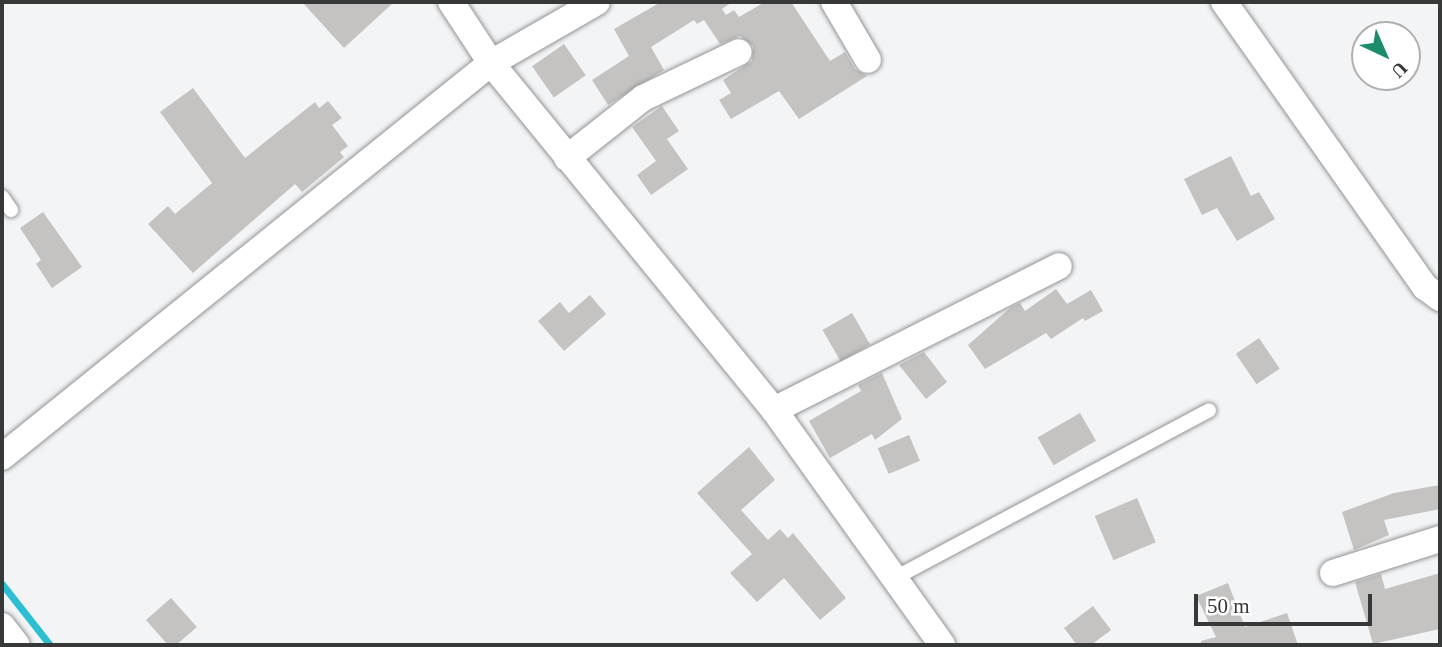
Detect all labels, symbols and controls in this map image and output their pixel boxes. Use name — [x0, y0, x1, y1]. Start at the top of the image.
north arrow — [1351, 21, 1421, 91]
text: U — [1387, 58, 1412, 82]
scale bar — [1197, 580, 1376, 624]
text: 50 m — [1207, 594, 1250, 618]

